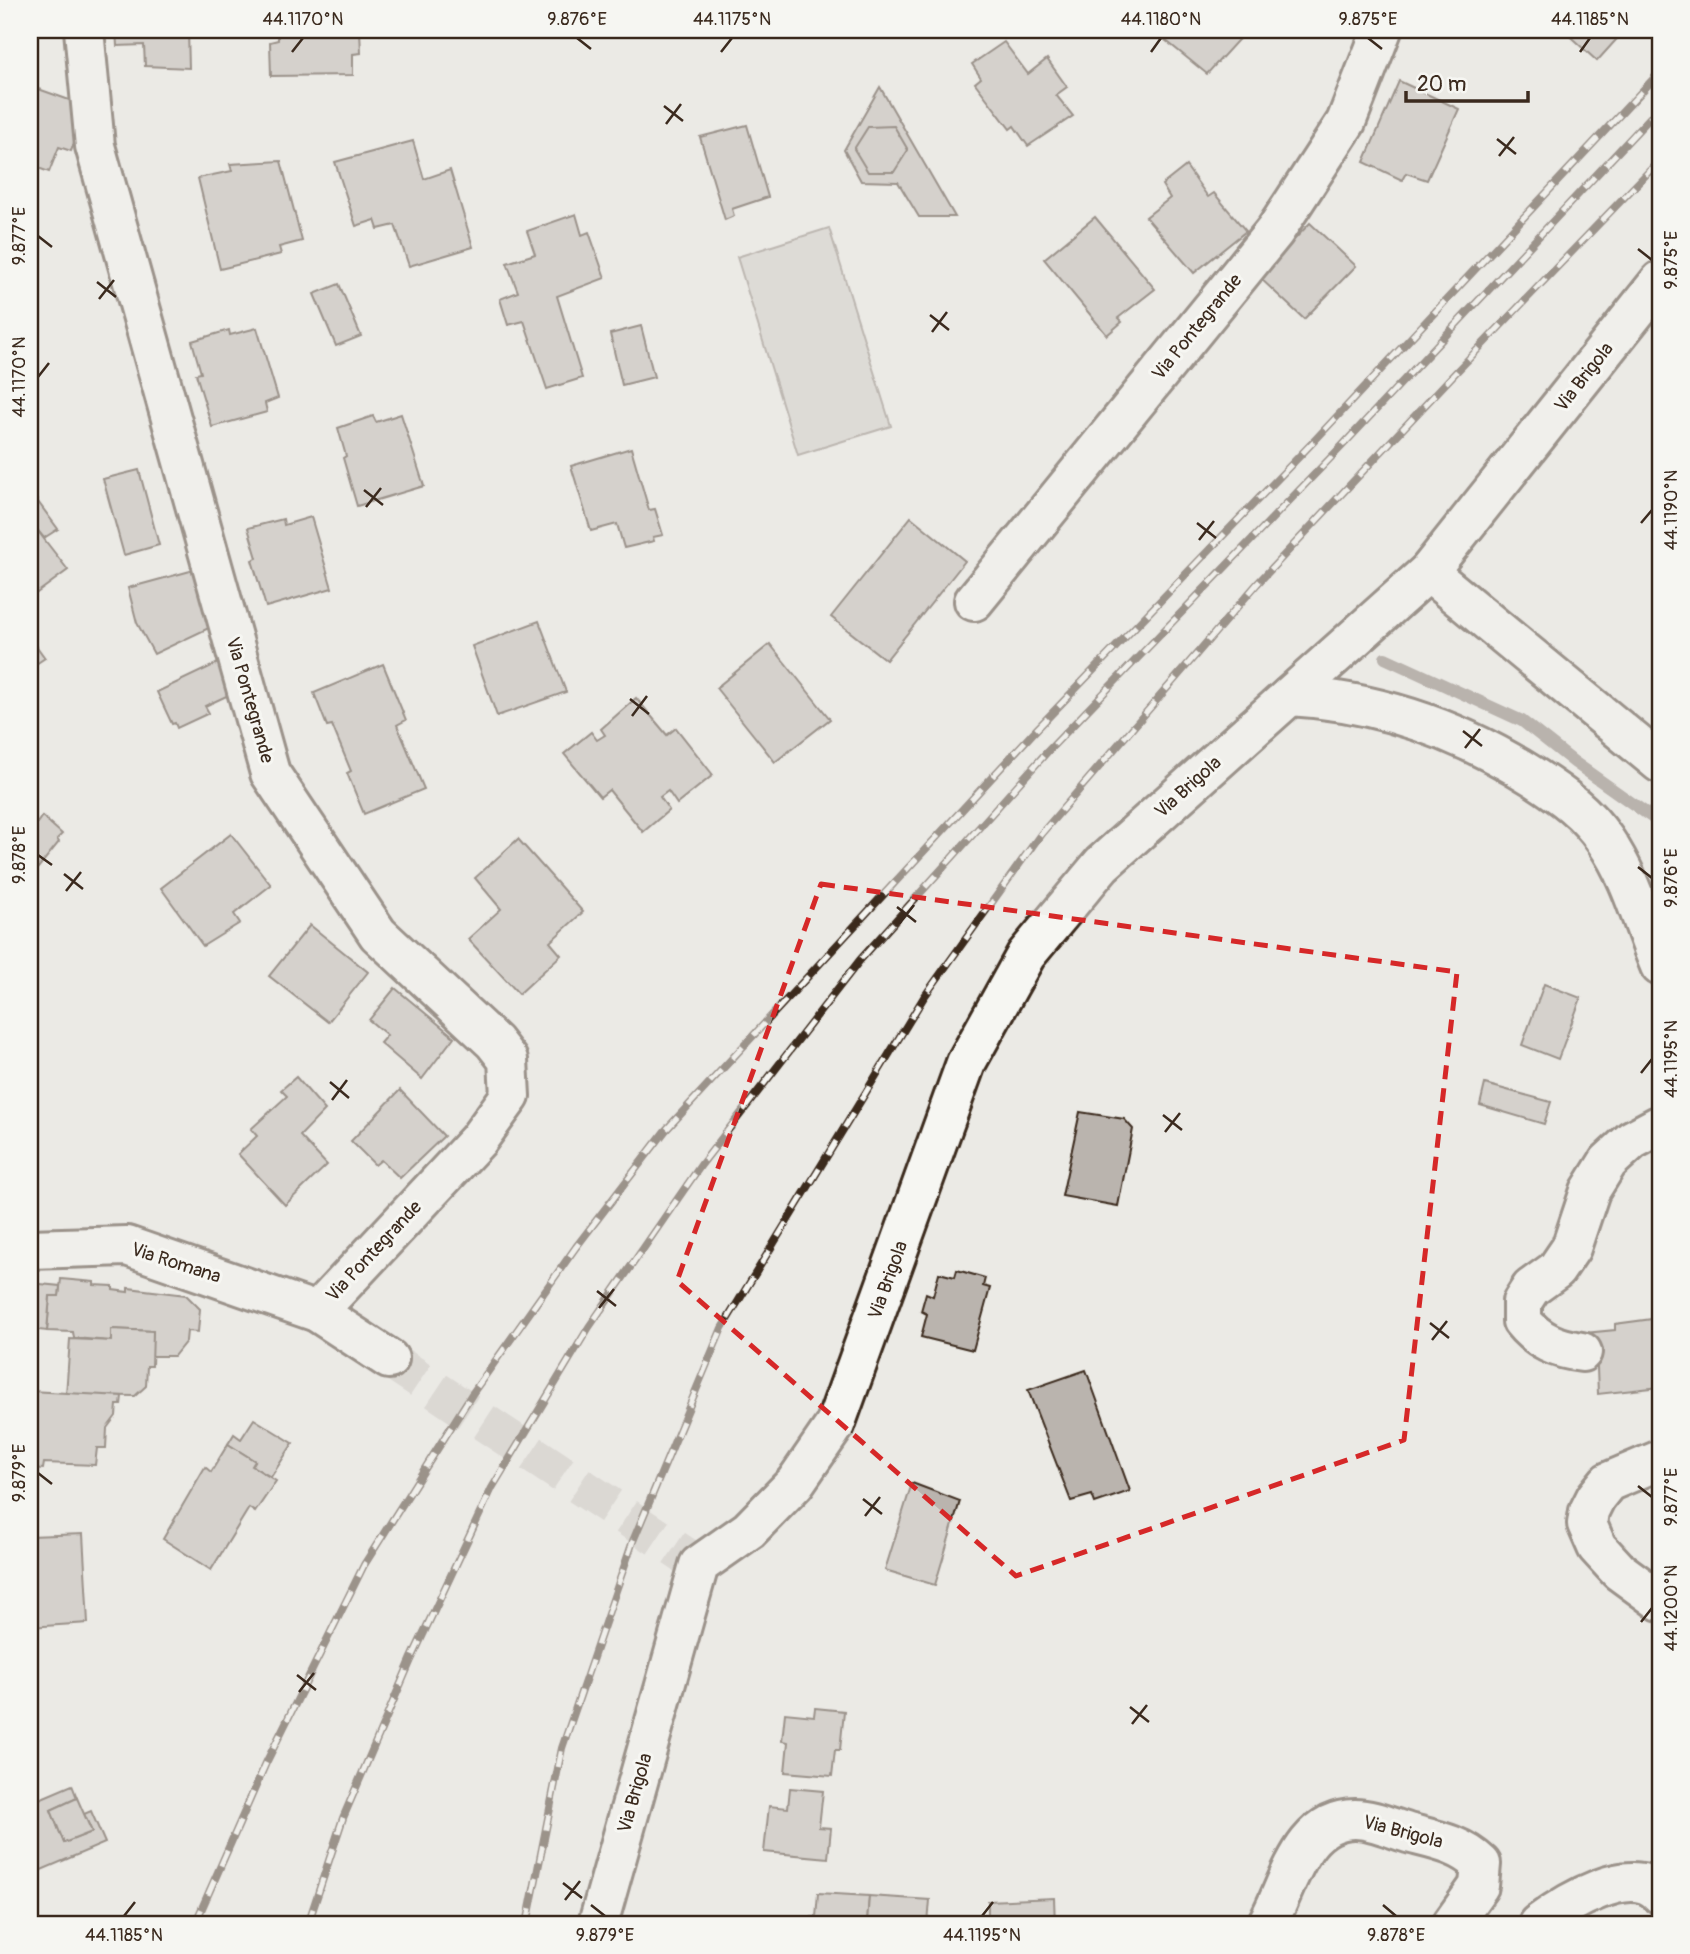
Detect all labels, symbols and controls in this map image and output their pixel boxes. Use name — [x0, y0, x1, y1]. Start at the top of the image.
text: 44.1170°N — [263, 8, 343, 31]
text: 9.876°E — [547, 8, 607, 31]
text: 44.1175°N — [693, 8, 771, 31]
text: 44.1180°N — [1121, 8, 1201, 31]
text: 9.875°E — [1339, 8, 1397, 31]
text: 44.1185°N — [1551, 8, 1629, 31]
scale bar — [1406, 60, 1529, 104]
text: 20 m — [1417, 71, 1466, 98]
text: 9.877°E — [8, 207, 31, 265]
text: 9.875°E — [1660, 231, 1683, 289]
street label: Via Pontegrande — [1147, 268, 1248, 385]
text: 44.1170°N — [8, 337, 31, 417]
street label: Via Brigola — [1549, 337, 1619, 417]
text: 44.1190°N — [1660, 470, 1683, 550]
street label: Via Pontegrande — [221, 634, 280, 766]
street label: Via Brigola — [1150, 751, 1227, 823]
text: 9.878°E — [8, 826, 31, 884]
text: 9.876°E — [1660, 848, 1683, 908]
text: 44.1195°N — [1660, 1020, 1683, 1098]
street label: Via Pontegrande — [321, 1195, 428, 1307]
street label: Via Romana — [128, 1237, 224, 1289]
street label: Via Brigola — [863, 1237, 913, 1323]
text: 9.879°E — [8, 1444, 31, 1502]
text: 9.877°E — [1660, 1468, 1683, 1526]
text: 44.1200°N — [1660, 1565, 1683, 1651]
street label: Via Brigola — [612, 1750, 658, 1836]
street label: Via Brigola — [1360, 1810, 1446, 1854]
text: 44.1185°N — [85, 1924, 163, 1947]
text: 9.879°E — [576, 1924, 634, 1947]
text: 44.1195°N — [943, 1924, 1021, 1947]
text: 9.878°E — [1367, 1924, 1425, 1947]

